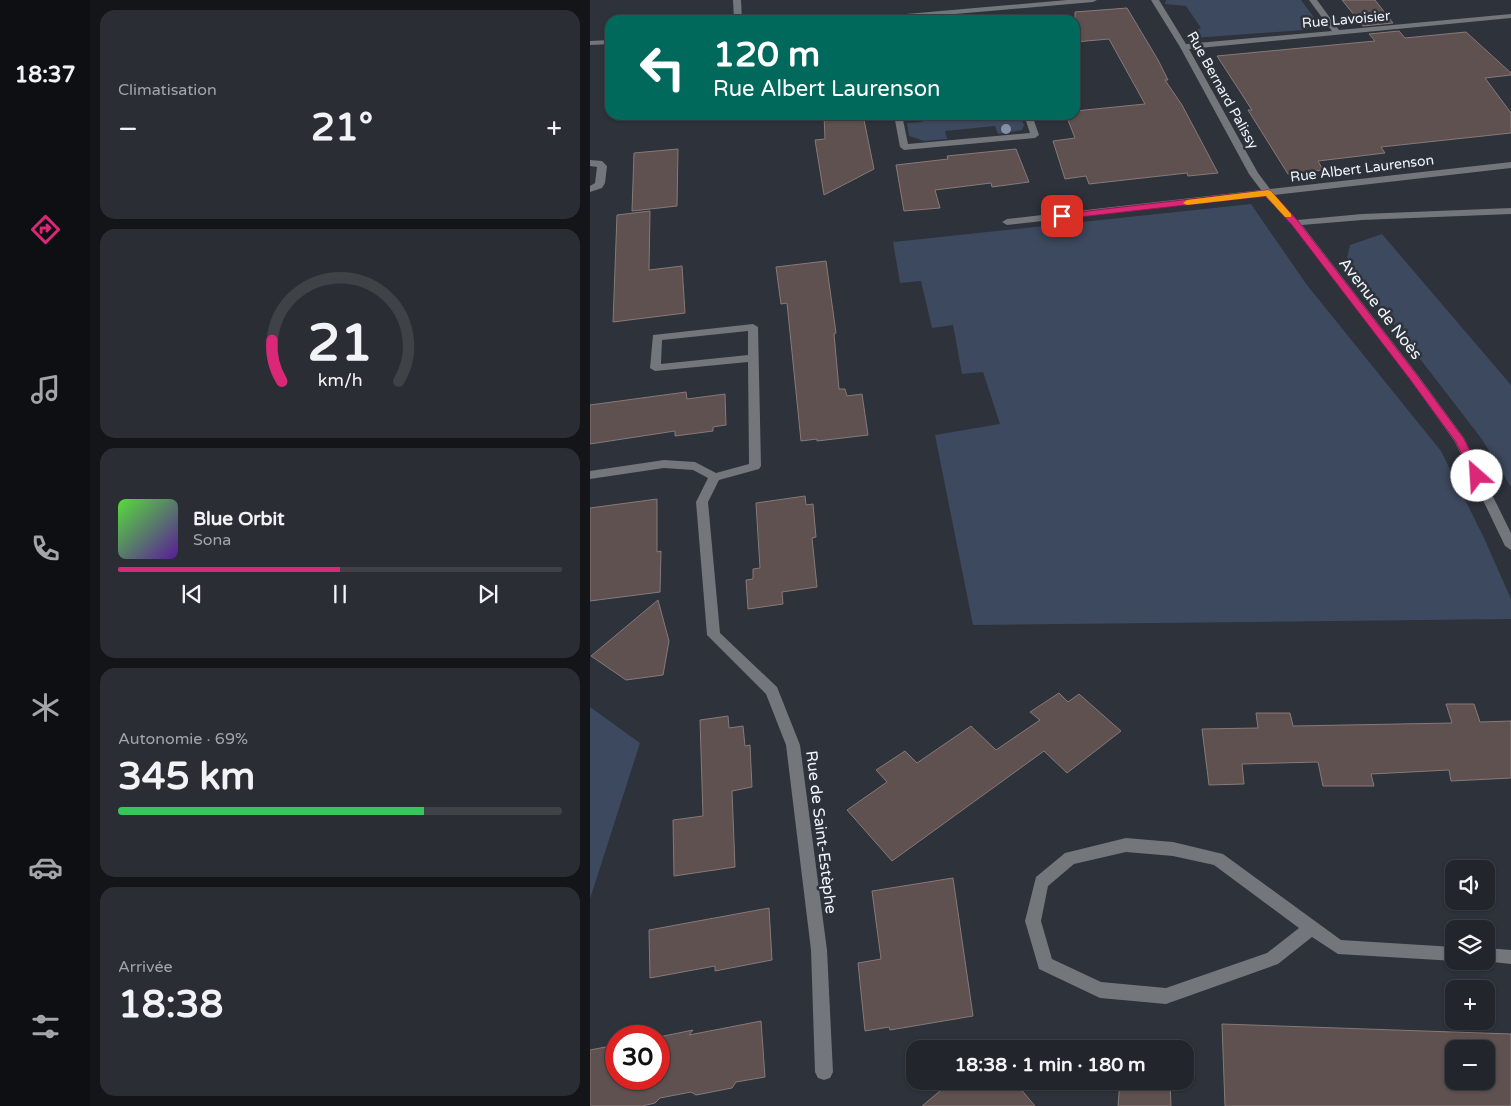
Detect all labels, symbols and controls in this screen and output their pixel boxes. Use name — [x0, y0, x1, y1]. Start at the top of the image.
street label: Rue Lavoisier — [1301, 7, 1392, 32]
street label: Rue Bernard Palissy — [1183, 28, 1262, 152]
text: 120 m — [713, 34, 820, 76]
icon: left — [630, 35, 695, 100]
text: 18:37 — [15, 62, 75, 88]
text: Rue Albert Laurenson — [713, 76, 941, 102]
text: Climatisation — [118, 80, 217, 100]
text: 21° — [311, 105, 373, 151]
text: − — [118, 112, 138, 146]
text: + — [546, 112, 562, 146]
street label: Rue Albert Laurenson — [1289, 151, 1435, 186]
pin — [1041, 195, 1083, 237]
icon: arrive — [1048, 202, 1076, 230]
icon: directions — [28, 212, 63, 247]
street label: Avenue de Noès — [1334, 254, 1426, 364]
text: 21 — [307, 312, 373, 375]
text: km/h — [318, 370, 362, 391]
icon: music — [28, 372, 63, 407]
position arrow — [1450, 449, 1502, 501]
text: Blue Orbit — [193, 508, 285, 530]
text: Sona — [193, 530, 231, 550]
icon: phone — [28, 531, 63, 566]
icon: previous — [178, 580, 206, 608]
icon: pause — [326, 580, 354, 608]
icon: next — [474, 580, 502, 608]
icon: climate — [28, 690, 63, 725]
text: Autonomie · 69% — [118, 729, 248, 749]
street label: Rue de Saint-Estèphe — [801, 749, 841, 915]
text: 345 km — [118, 754, 255, 800]
icon: car — [28, 850, 63, 885]
map controls — [1445, 860, 1495, 1090]
button: sound — [1445, 860, 1495, 910]
button: layers — [1445, 920, 1495, 970]
text: Arrivée — [118, 957, 173, 977]
button: + — [1445, 980, 1495, 1030]
text: 18:38 — [118, 982, 223, 1028]
icon: filters — [28, 1009, 63, 1044]
speed limit sign: 30 — [605, 1025, 670, 1090]
button: − — [1445, 1040, 1495, 1090]
text: 18:38 · 1 min · 180 m — [954, 1054, 1146, 1076]

